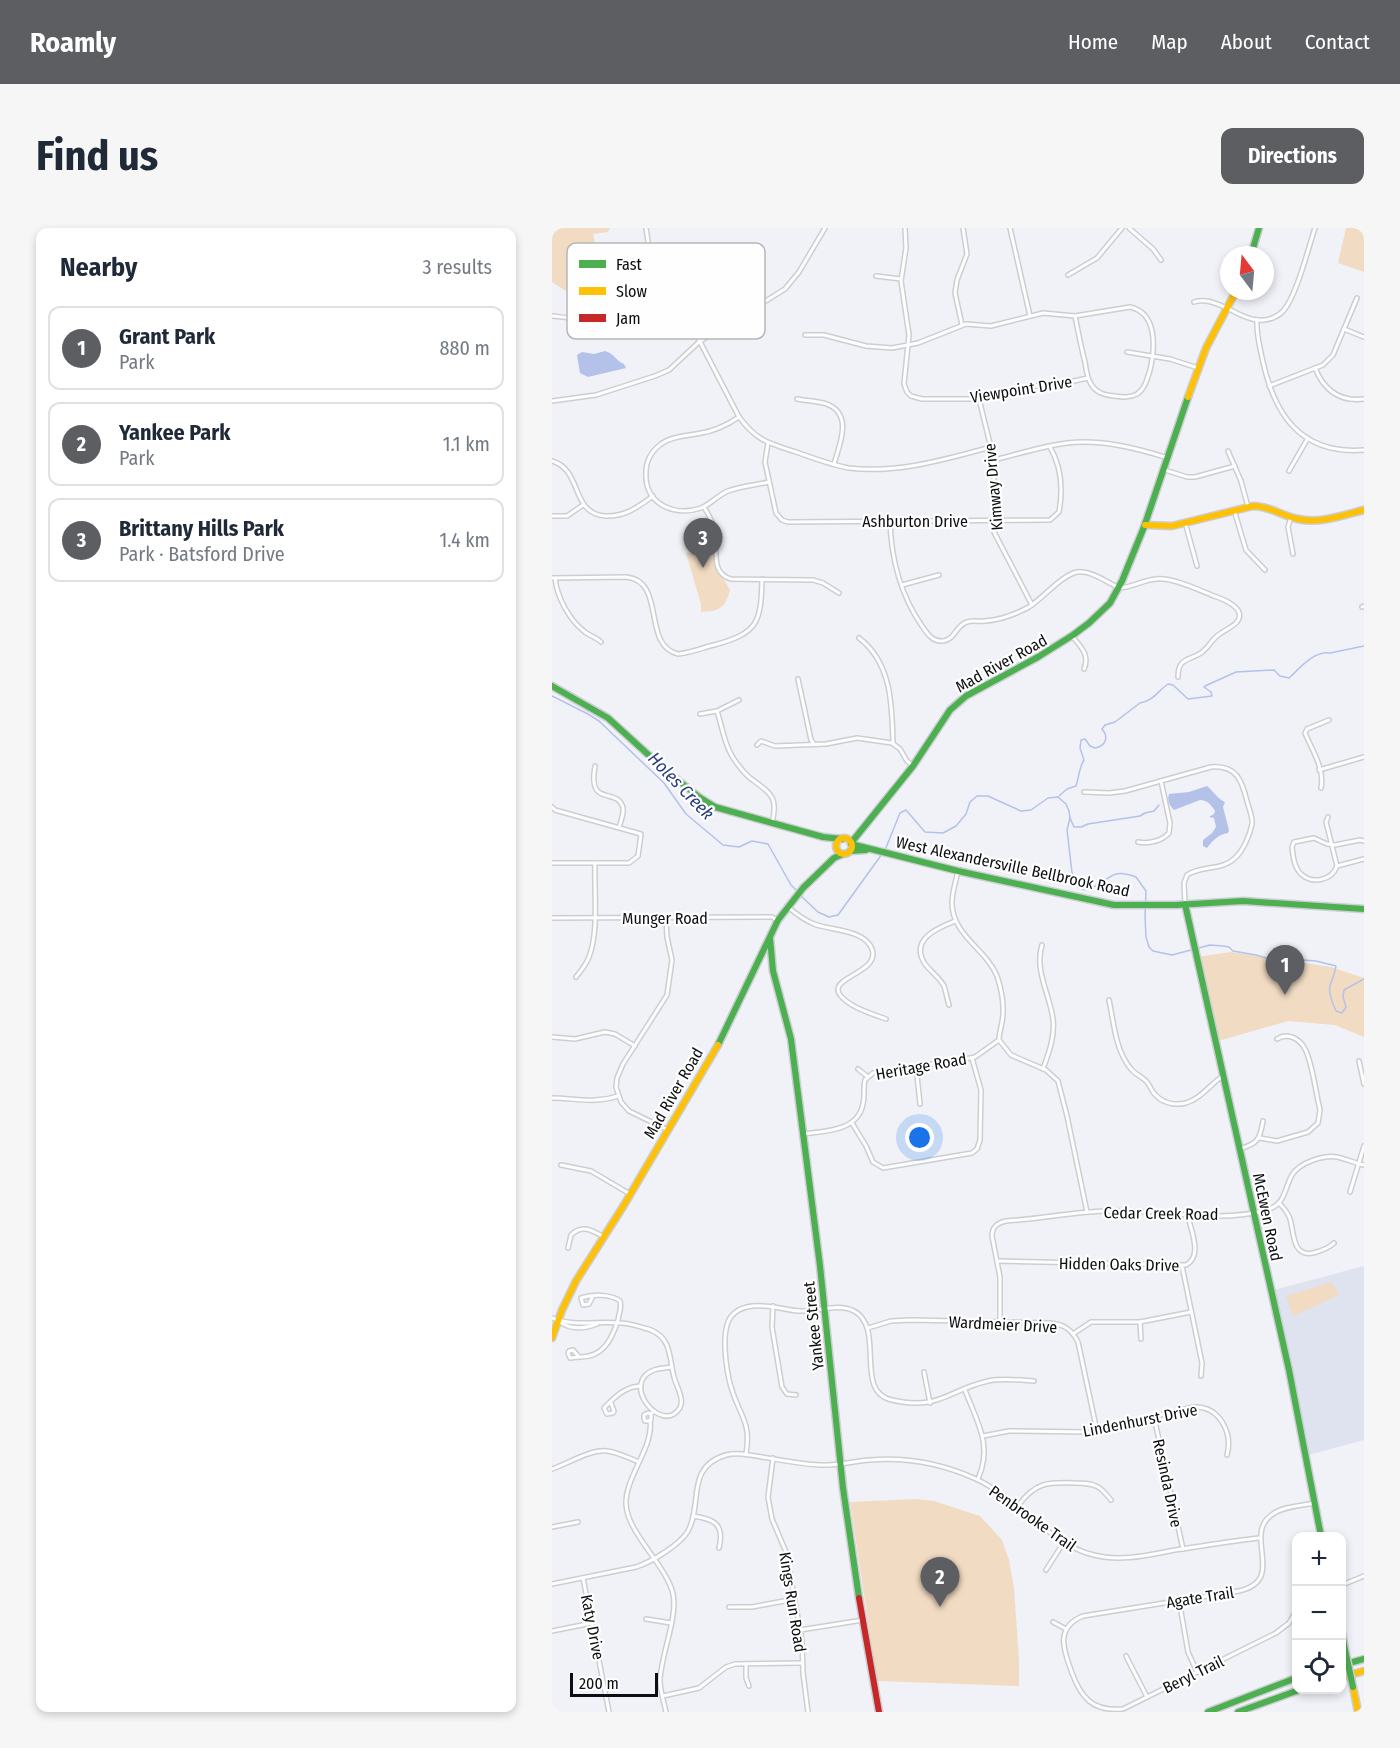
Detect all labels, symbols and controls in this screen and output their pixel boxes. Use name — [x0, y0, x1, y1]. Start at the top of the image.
text: Roamly — [30, 26, 116, 59]
text: Home — [1068, 29, 1118, 55]
text: Map — [1151, 29, 1188, 55]
text: About — [1221, 29, 1272, 55]
text: Contact — [1305, 29, 1370, 55]
button: Directions — [1221, 128, 1364, 184]
text: Find us — [36, 131, 158, 181]
legend — [567, 243, 765, 339]
north arrow — [1220, 246, 1274, 300]
text: Nearby — [60, 252, 137, 283]
text: 3 results — [423, 255, 492, 279]
text: Fast — [616, 255, 643, 274]
text: Slow — [616, 282, 647, 301]
text: Jam — [616, 309, 641, 328]
text: Grant Park — [119, 323, 215, 350]
text: 1 — [77, 336, 86, 360]
text: 880 m — [440, 336, 490, 360]
text: Park — [119, 350, 155, 374]
street label: Viewpoint Drive — [969, 372, 1073, 407]
text: Yankee Park — [119, 419, 230, 446]
text: 2 — [77, 432, 86, 456]
text: 1.1 km — [443, 432, 490, 456]
street label: Kimway Drive — [980, 442, 1007, 531]
text: Park — [119, 446, 155, 470]
street label: Ashburton Drive — [862, 512, 968, 531]
text: Brittany Hills Park — [119, 515, 284, 542]
pin: 3 — [684, 518, 722, 568]
text: 3 — [77, 528, 86, 552]
text: 1.4 km — [440, 528, 490, 552]
text: Park · Batsford Drive — [119, 542, 285, 566]
street label: Mad River Road — [952, 630, 1050, 696]
water label: Holes Creek — [643, 748, 719, 825]
street label: West Alexandersville Bellbrook Road — [894, 832, 1132, 901]
street label: Munger Road — [622, 909, 708, 928]
pin: 1 — [1266, 946, 1304, 995]
street label: Mad River Road — [640, 1044, 707, 1142]
street label: Heritage Road — [874, 1049, 968, 1084]
your location — [905, 1123, 934, 1152]
street label: McEwen Road — [1249, 1171, 1286, 1263]
street label: Cedar Creek Road — [1103, 1203, 1218, 1224]
street label: Hidden Oaks Drive — [1059, 1254, 1180, 1275]
street label: Yankee Street — [799, 1280, 828, 1371]
street label: Wardmeier Drive — [948, 1312, 1058, 1337]
street label: Lindenhurst Drive — [1081, 1400, 1199, 1441]
street label: Resinda Drive — [1149, 1437, 1186, 1529]
street label: Penbrooke Trail — [986, 1481, 1080, 1555]
map controls — [1292, 1532, 1346, 1694]
button: + — [1292, 1532, 1346, 1586]
street label: Kings Run Road — [775, 1551, 810, 1654]
pin: 2 — [920, 1558, 960, 1607]
street label: Agate Trail — [1165, 1583, 1235, 1612]
button: − — [1292, 1586, 1346, 1640]
street label: Katy Drive — [577, 1593, 608, 1661]
button: locate — [1292, 1640, 1346, 1694]
street label: Beryl Trail — [1160, 1652, 1227, 1697]
scale bar — [570, 1670, 658, 1698]
text: 200 m — [579, 1674, 619, 1693]

